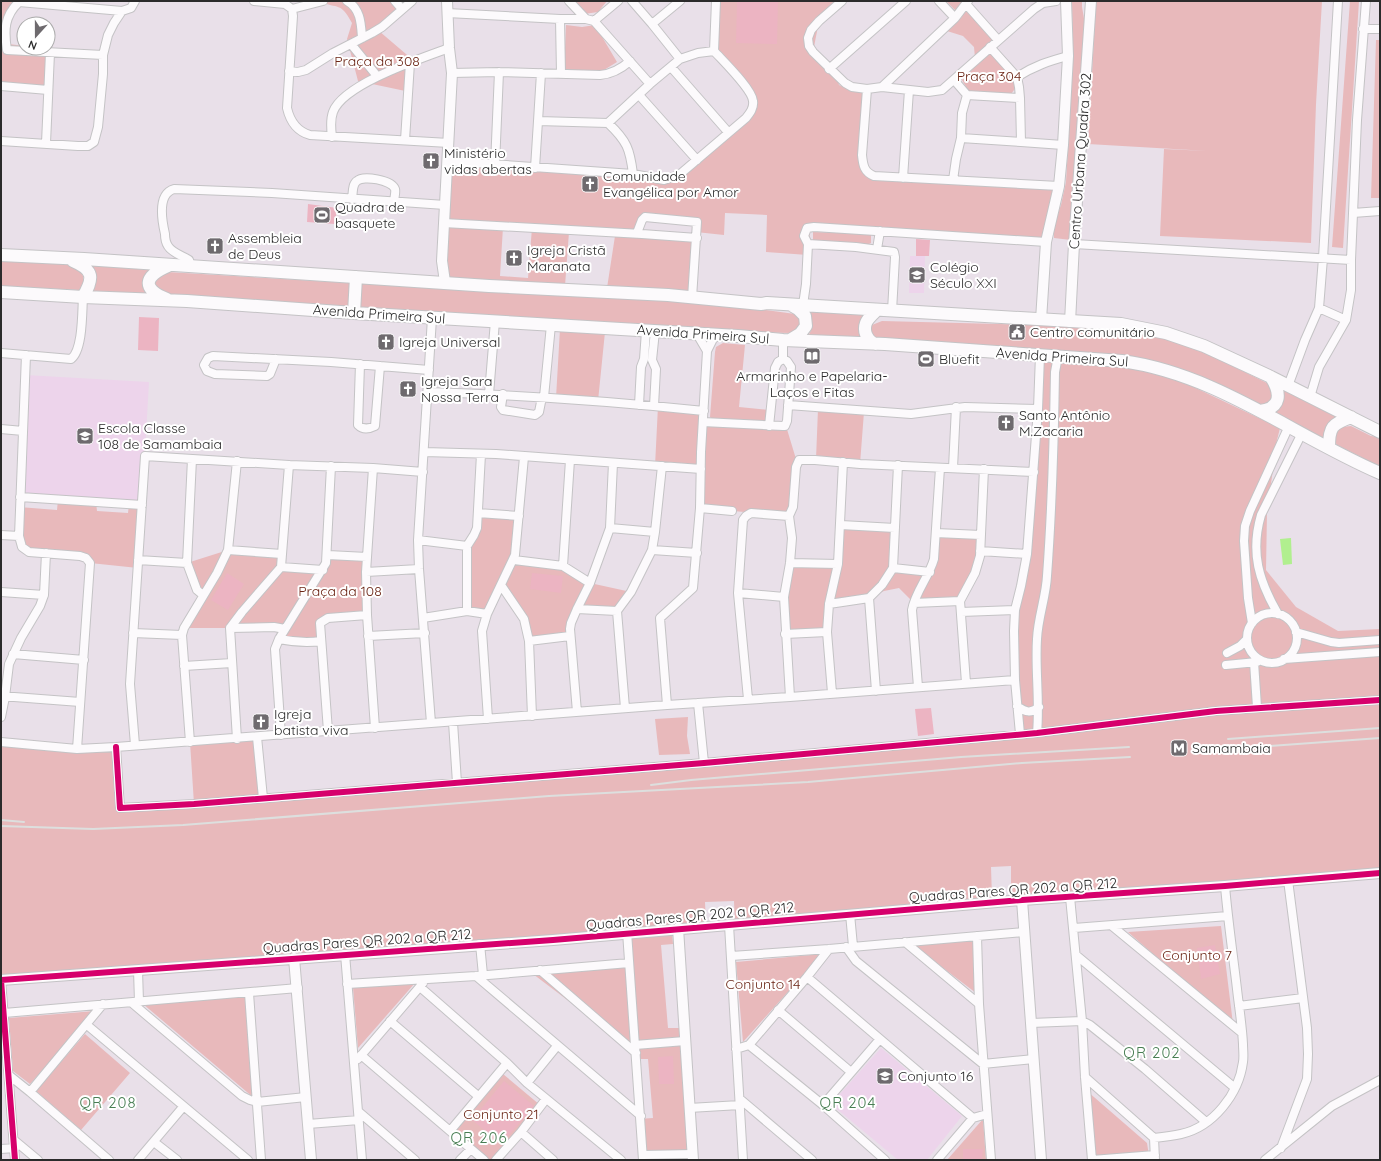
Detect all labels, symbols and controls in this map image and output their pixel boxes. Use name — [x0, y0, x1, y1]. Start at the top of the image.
north arrow — [16, 16, 56, 56]
text: N — [26, 37, 39, 53]
park label: Praça da 308 — [334, 52, 420, 70]
park label: Praça 304 — [957, 67, 1021, 85]
street label: Centro Urbana Quadra 302 — [1065, 72, 1095, 250]
place label: Ministério vidas abertas — [444, 144, 532, 178]
church icon: Ministério vidas abertas — [421, 151, 441, 171]
place label: Comunidade Evangélica por Amor — [603, 167, 739, 201]
church icon: Comunidade Evangélica por Amor — [580, 174, 600, 194]
place label: Quadra de basquete — [335, 198, 405, 232]
sports icon: Quadra de basquete — [312, 205, 332, 225]
place label: Assembleia de Deus — [228, 229, 302, 263]
church icon: Assembleia de Deus — [205, 236, 225, 256]
place label: Igreja Cristã Maranata — [527, 241, 606, 275]
church icon: Igreja Cristã Maranata — [504, 248, 524, 268]
place label: Colégio Século XXI — [930, 258, 997, 292]
school or university icon: Colégio Século XXI — [907, 265, 927, 285]
street label: Avenida Primeira Sul — [312, 300, 446, 328]
street label: Avenida Primeira Sul — [636, 320, 770, 348]
public building icon: Centro comunitário — [1007, 322, 1027, 342]
place label: Centro comunitário — [1030, 323, 1155, 341]
church icon: Igreja Universal — [376, 332, 396, 352]
place label: Igreja Universal — [399, 333, 500, 351]
street label: Avenida Primeira Sul — [995, 343, 1129, 371]
library icon: Armarinho e Papelaria- Laços e Fitas — [802, 346, 822, 366]
sports icon: Bluefit — [916, 349, 936, 369]
place label: Bluefit — [939, 350, 980, 368]
place label: Armarinho e Papelaria- Laços e Fitas — [736, 367, 888, 401]
place label: Igreja Sara Nossa Terra — [421, 372, 499, 406]
church icon: Igreja Sara Nossa Terra — [398, 379, 418, 399]
place label: Santo Antônio M.Zacaria — [1019, 406, 1110, 440]
church icon: Santo Antônio M.Zacaria — [996, 413, 1016, 433]
place label: Escola Classe 108 de Samambaia — [98, 419, 222, 453]
school or university icon: Escola Classe 108 de Samambaia — [75, 426, 95, 446]
park label: Praça da 108 — [298, 582, 382, 600]
place label: Igreja batista viva — [274, 705, 349, 739]
church icon: Igreja batista viva — [251, 712, 271, 732]
metro station icon: Samambaia — [1169, 738, 1189, 758]
place label: Samambaia — [1192, 739, 1271, 757]
street label: Quadras Pares QR 202 a QR 212 — [908, 874, 1118, 906]
street label: Quadras Pares QR 202 a QR 212 — [585, 898, 795, 934]
street label: Quadras Pares QR 202 a QR 212 — [262, 925, 472, 957]
park label: Conjunto 7 — [1162, 946, 1232, 964]
park label: Conjunto 14 — [726, 975, 800, 993]
district label: QR 202 — [1123, 1043, 1181, 1062]
school or university icon: Conjunto 16 — [875, 1066, 895, 1086]
place label: Conjunto 16 — [898, 1067, 974, 1085]
district label: QR 208 — [79, 1093, 137, 1112]
district label: QR 204 — [820, 1093, 876, 1112]
park label: Conjunto 21 — [463, 1105, 539, 1123]
district label: QR 206 — [450, 1128, 508, 1147]

